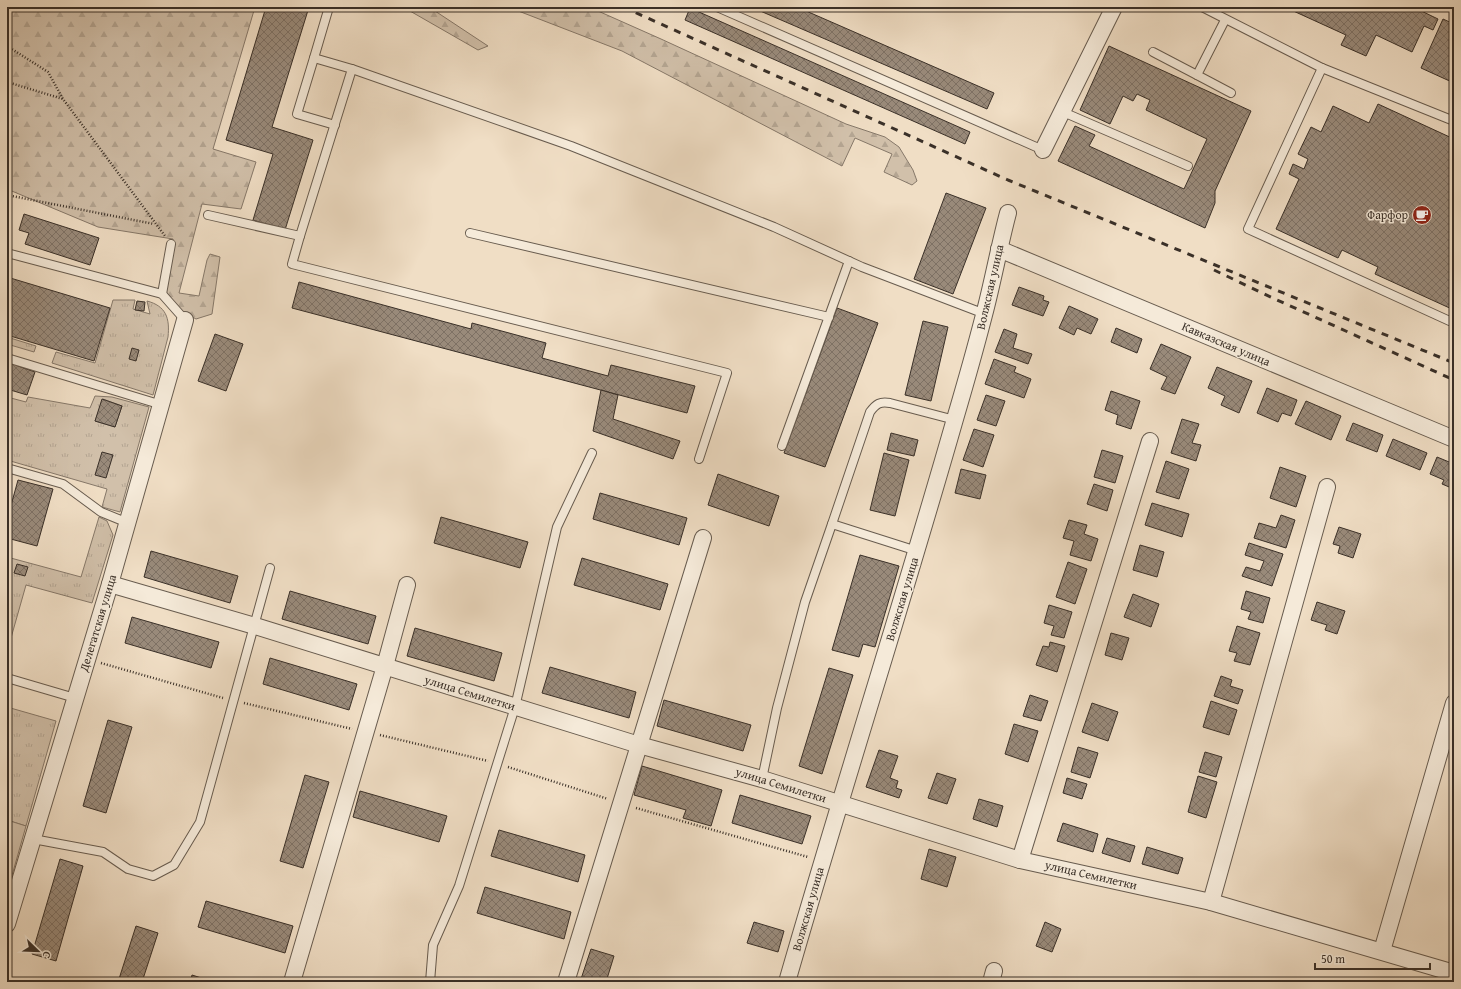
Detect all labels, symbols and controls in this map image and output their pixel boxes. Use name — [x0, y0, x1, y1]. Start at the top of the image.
cafe icon: Фарфор — [1411, 204, 1433, 226]
place label: Фарфор — [1367, 206, 1409, 223]
street label: Волжская улица — [971, 242, 1008, 331]
street label: Кавказская улица — [1179, 317, 1273, 370]
street label: Волжская улица — [881, 555, 922, 643]
street label: Делегатская улица — [74, 572, 120, 674]
street label: улица Семилетки — [422, 670, 518, 714]
street label: улица Семилетки — [733, 762, 829, 806]
street label: улица Семилетки — [1042, 855, 1139, 893]
street label: Волжская улица — [787, 865, 828, 953]
north arrow — [18, 931, 58, 971]
scale bar — [1315, 945, 1430, 971]
text: С — [39, 949, 56, 961]
text: 50 m — [1321, 950, 1345, 967]

